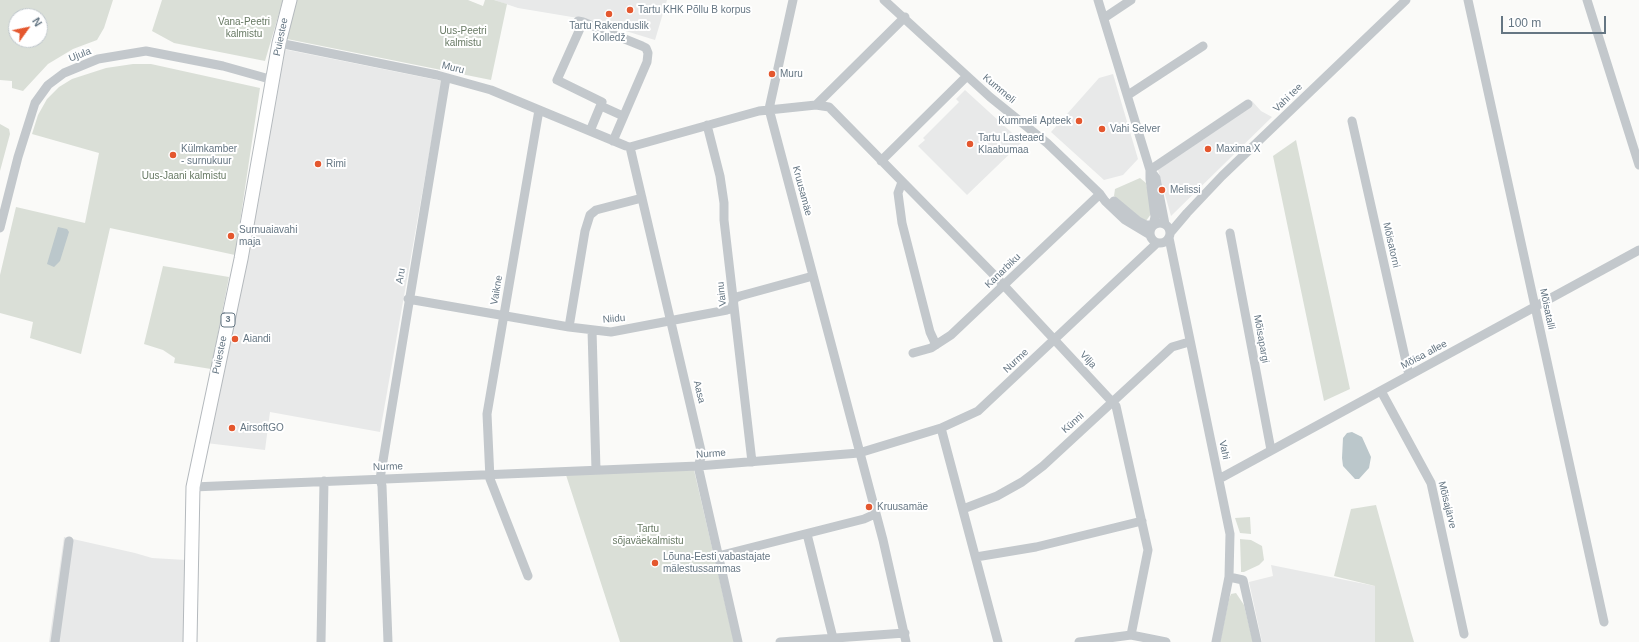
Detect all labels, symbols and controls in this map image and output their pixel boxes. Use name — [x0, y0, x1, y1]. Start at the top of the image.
place label: Tartu KHK Põllu B korpus — [638, 4, 751, 16]
marker: Tartu KHK Põllu B korpus — [625, 5, 635, 15]
north arrow — [8, 8, 48, 48]
scale bar — [1503, 8, 1608, 34]
marker: Tartu Rakenduslik Kolledž — [604, 9, 614, 19]
text: N — [30, 15, 44, 29]
park label: Vana-Peetri kalmistu — [218, 16, 270, 40]
text: 100 m — [1508, 16, 1541, 30]
street label: Puiestee — [271, 17, 291, 57]
place label: Tartu Rakenduslik Kolledž — [569, 20, 649, 44]
park label: Uus-Peetri kalmistu — [439, 25, 487, 48]
street label: Ujula — [67, 45, 93, 65]
street label: Muru — [440, 59, 466, 77]
place label: Muru — [780, 68, 803, 80]
marker: Muru — [767, 69, 777, 79]
street label: Kummeli — [980, 72, 1018, 106]
street label: Vahi tee — [1271, 81, 1305, 115]
place label: Kummeli Apteek — [998, 115, 1071, 127]
marker: Kummeli Apteek — [1074, 116, 1084, 126]
place label: Vahi Selver — [1110, 123, 1160, 135]
marker: Vahi Selver — [1097, 124, 1107, 134]
place label: Tartu Lasteaed Klaabumaa — [978, 132, 1044, 156]
marker: Tartu Lasteaed Klaabumaa — [965, 139, 975, 149]
place label: Külmkamber - surnukuur — [181, 143, 237, 166]
place label: Maxima X — [1216, 143, 1260, 155]
marker: Maxima X — [1203, 144, 1213, 154]
marker: Külmkamber - surnukuur — [168, 150, 178, 160]
place label: Rimi — [326, 158, 346, 170]
marker: Rimi — [313, 159, 323, 169]
street label: Kruusamäe — [790, 165, 814, 217]
park label: Uus-Jaani kalmistu — [142, 170, 226, 182]
place label: Melissi — [1170, 184, 1201, 196]
marker: Melissi — [1157, 185, 1167, 195]
street label: Mõisatorni — [1380, 221, 1402, 269]
place label: Surnuaiavahi maja — [239, 224, 297, 248]
marker: Surnuaiavahi maja — [226, 231, 236, 241]
street label: Kanarbiku — [983, 251, 1023, 291]
street label: Aru — [394, 267, 408, 285]
street label: Vaikne — [489, 274, 505, 306]
street label: Vainu — [715, 281, 729, 307]
street label: Mõisatalli — [1537, 287, 1557, 331]
street label: Niidu — [602, 312, 626, 326]
road number: 3 — [221, 313, 235, 327]
street label: Mõisapargi — [1251, 314, 1271, 364]
place label: Aiandi — [243, 333, 271, 345]
marker: Aiandi — [230, 334, 240, 344]
street label: Puiestee — [210, 335, 230, 375]
street label: Mõisa allee — [1399, 338, 1449, 372]
street label: Nurme — [1001, 346, 1031, 376]
street label: Vilja — [1077, 349, 1099, 371]
street label: Aasa — [691, 380, 707, 404]
street label: Künni — [1059, 410, 1087, 436]
place label: AirsoftGO — [240, 422, 284, 434]
marker: AirsoftGO — [227, 423, 237, 433]
street label: Vahi — [1216, 439, 1232, 461]
street label: Nurme — [696, 447, 726, 461]
street label: Nurme — [373, 460, 403, 474]
street label: Mõisajärve — [1435, 480, 1459, 530]
place label: Kruusamäe — [877, 501, 928, 513]
marker: Kruusamäe — [864, 502, 874, 512]
park label: Tartu sõjaväekalmistu — [612, 523, 684, 546]
place label: Lõuna-Eesti vabastajate mälestussammas — [663, 551, 770, 574]
marker: Lõuna-Eesti vabastajate mälestussammas — [650, 558, 660, 568]

